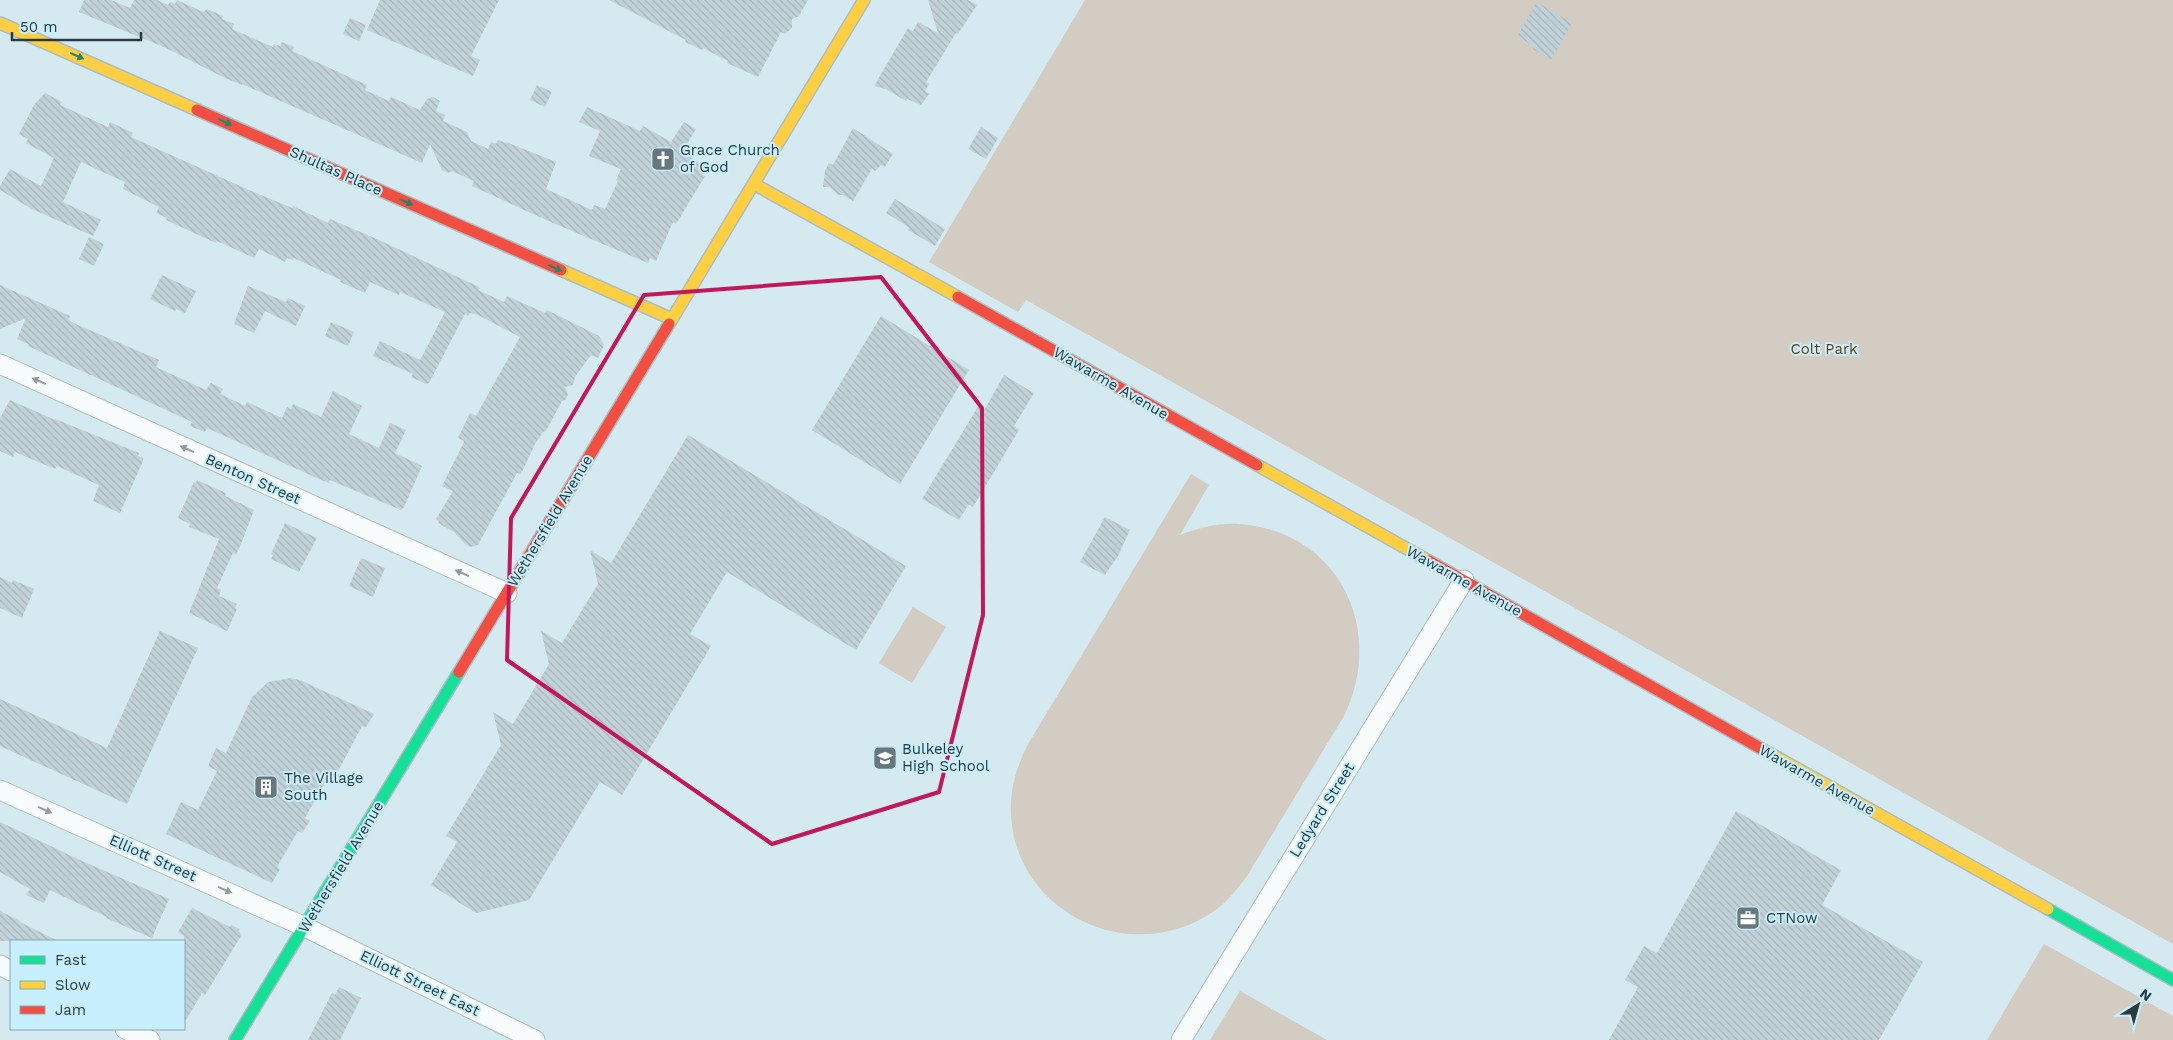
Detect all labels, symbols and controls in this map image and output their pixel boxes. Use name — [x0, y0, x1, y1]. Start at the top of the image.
scale bar — [12, 10, 141, 42]
text: 50 m — [20, 18, 57, 36]
one-way arrow — [70, 53, 84, 61]
one-way arrow — [218, 119, 232, 127]
place label: Grace Church of God — [680, 141, 780, 176]
street label: Shultas Place — [287, 143, 385, 199]
church icon: Grace Church of God — [650, 146, 676, 172]
one-way arrow — [399, 198, 413, 206]
one-way arrow — [548, 264, 562, 272]
park label: Colt Park — [1790, 340, 1858, 358]
street label: Wawarme Avenue — [1050, 343, 1172, 423]
one-way arrow — [32, 377, 46, 385]
one-way arrow — [180, 444, 194, 452]
street label: Benton Street — [203, 450, 304, 508]
street label: Wethersfield Avenue — [504, 452, 596, 590]
street label: Wawarme Avenue — [1403, 542, 1525, 620]
one-way arrow — [455, 568, 469, 576]
place label: Bulkeley High School — [902, 740, 990, 775]
street label: Wawarme Avenue — [1756, 741, 1878, 819]
school or university icon: Bulkeley High School — [872, 745, 898, 771]
street label: Ledyard Street — [1286, 759, 1359, 861]
place label: The Village South — [284, 769, 363, 804]
building icon: The Village South — [253, 774, 279, 800]
street label: Wethersfield Avenue — [295, 798, 387, 936]
one-way arrow — [38, 806, 52, 814]
street label: Elliott Street — [107, 831, 200, 886]
one-way arrow — [218, 887, 232, 895]
office icon: CTNow — [1735, 905, 1761, 931]
place label: CTNow — [1766, 909, 1818, 927]
legend — [10, 940, 185, 1030]
street label: Elliott Street East — [357, 946, 483, 1020]
text: Fast — [55, 951, 87, 969]
text: Slow — [55, 976, 91, 994]
north arrow — [2113, 980, 2163, 1030]
text: N — [2137, 985, 2155, 1004]
text: Jam — [55, 1001, 86, 1019]

